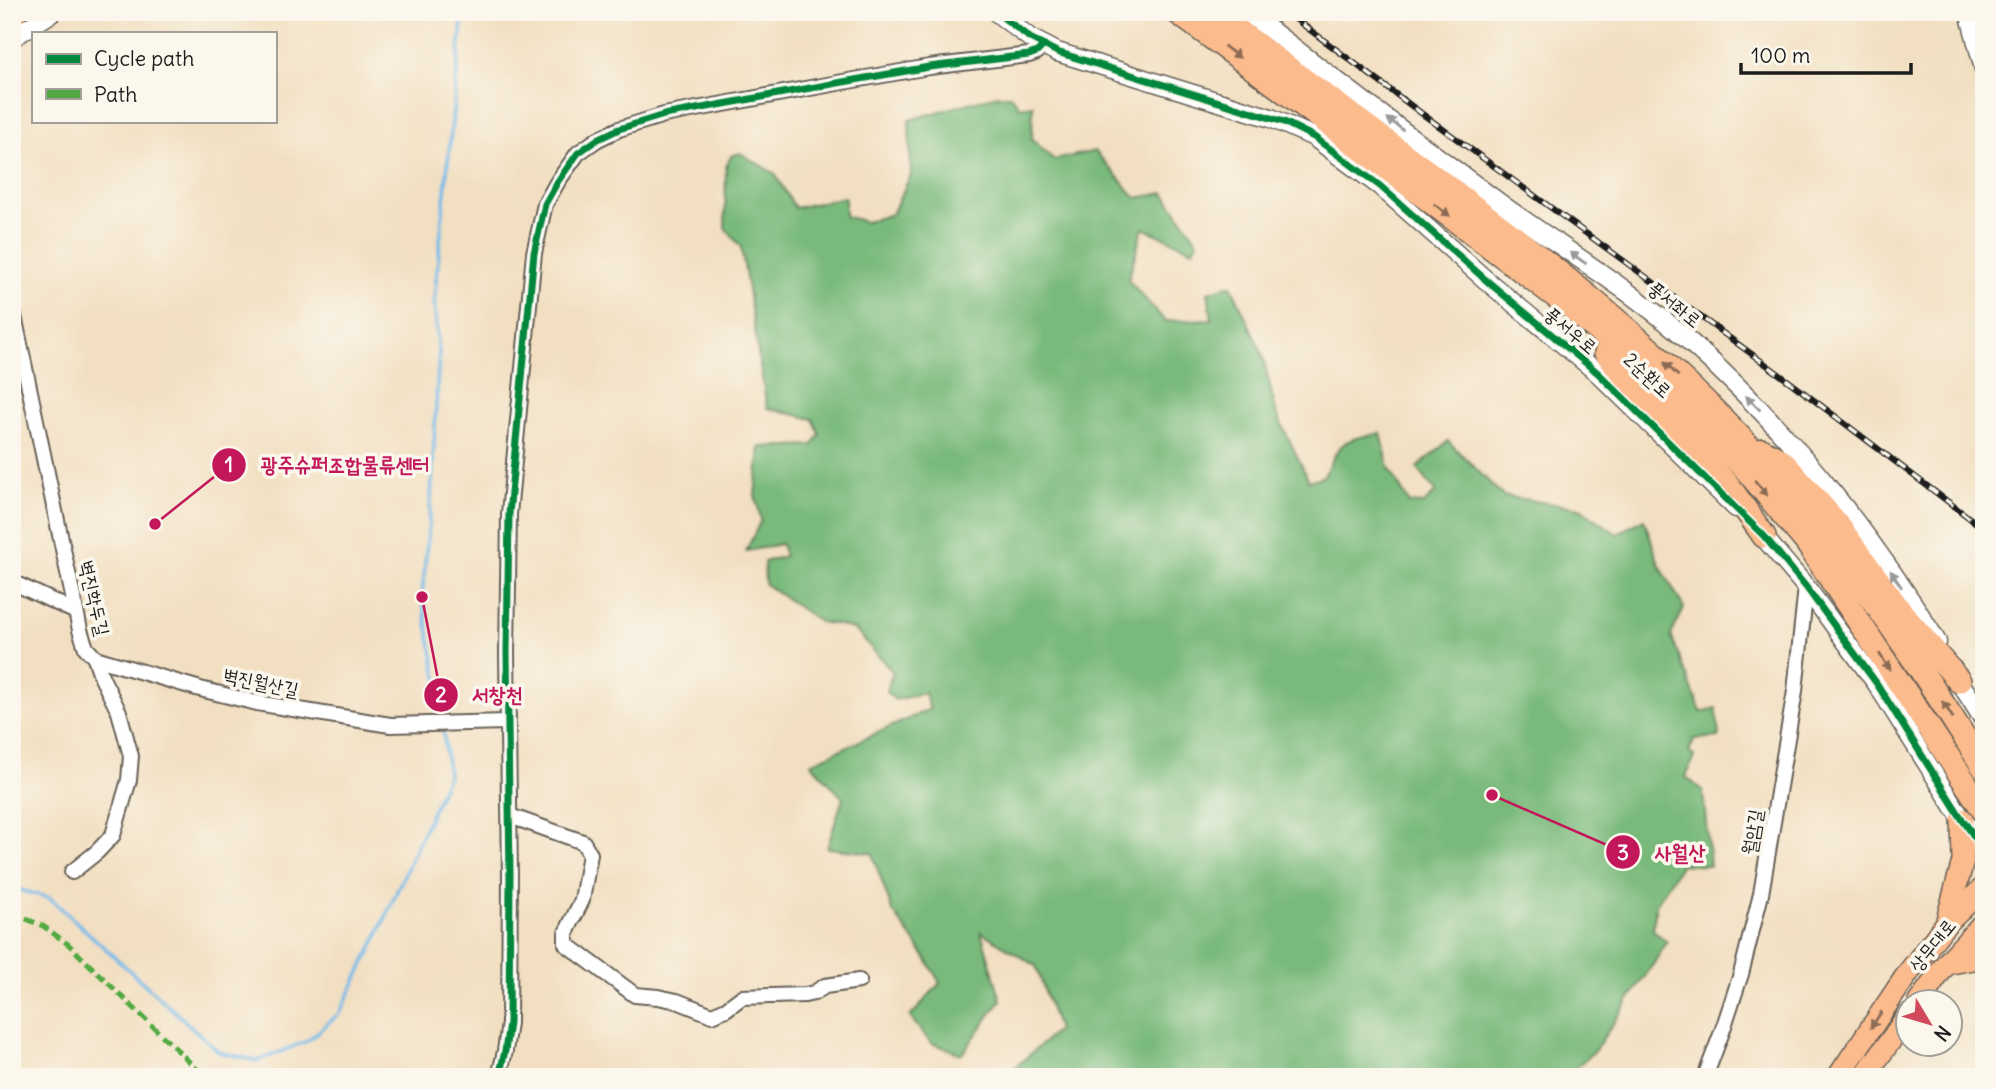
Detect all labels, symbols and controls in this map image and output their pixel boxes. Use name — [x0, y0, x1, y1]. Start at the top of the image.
legend — [32, 32, 276, 122]
scale bar — [1741, 32, 1910, 76]
text: 100 m — [1751, 42, 1810, 69]
text: Cycle path — [94, 45, 194, 72]
one-way arrow — [1223, 45, 1241, 59]
text: Path — [94, 81, 137, 108]
one-way arrow — [1386, 116, 1404, 131]
one-way arrow — [1433, 203, 1451, 218]
one-way arrow — [1569, 251, 1587, 265]
street label: 풍서좌로 — [1644, 275, 1706, 333]
street label: 풍서우로 — [1540, 301, 1602, 359]
street label: 2순환로 — [1619, 347, 1677, 403]
one-way arrow — [1663, 361, 1680, 378]
one-way arrow — [1745, 395, 1761, 412]
callout: 광주슈퍼조합물류센터 — [211, 444, 443, 486]
text: 1 — [225, 451, 233, 478]
text: 광주슈퍼조합물류센터 — [261, 451, 429, 478]
one-way arrow — [1753, 480, 1768, 497]
street label: 벽진학두길 — [75, 558, 115, 638]
one-way arrow — [1889, 570, 1903, 588]
one-way arrow — [1878, 652, 1891, 671]
street label: 벽진월산길 — [221, 662, 301, 702]
callout: 서창천 — [423, 674, 537, 716]
text: 2 — [435, 681, 447, 708]
text: 서창천 — [472, 681, 522, 708]
one-way arrow — [1941, 700, 1954, 720]
street label: 월암길 — [1737, 807, 1767, 857]
callout: 사월산 — [1605, 831, 1719, 873]
text: 3 — [1617, 839, 1629, 866]
text: 사월산 — [1654, 839, 1705, 866]
street label: 상무대로 — [1903, 914, 1961, 976]
north arrow — [1895, 988, 1965, 1058]
one-way arrow — [1869, 1011, 1883, 1029]
text: N — [1929, 1021, 1956, 1046]

